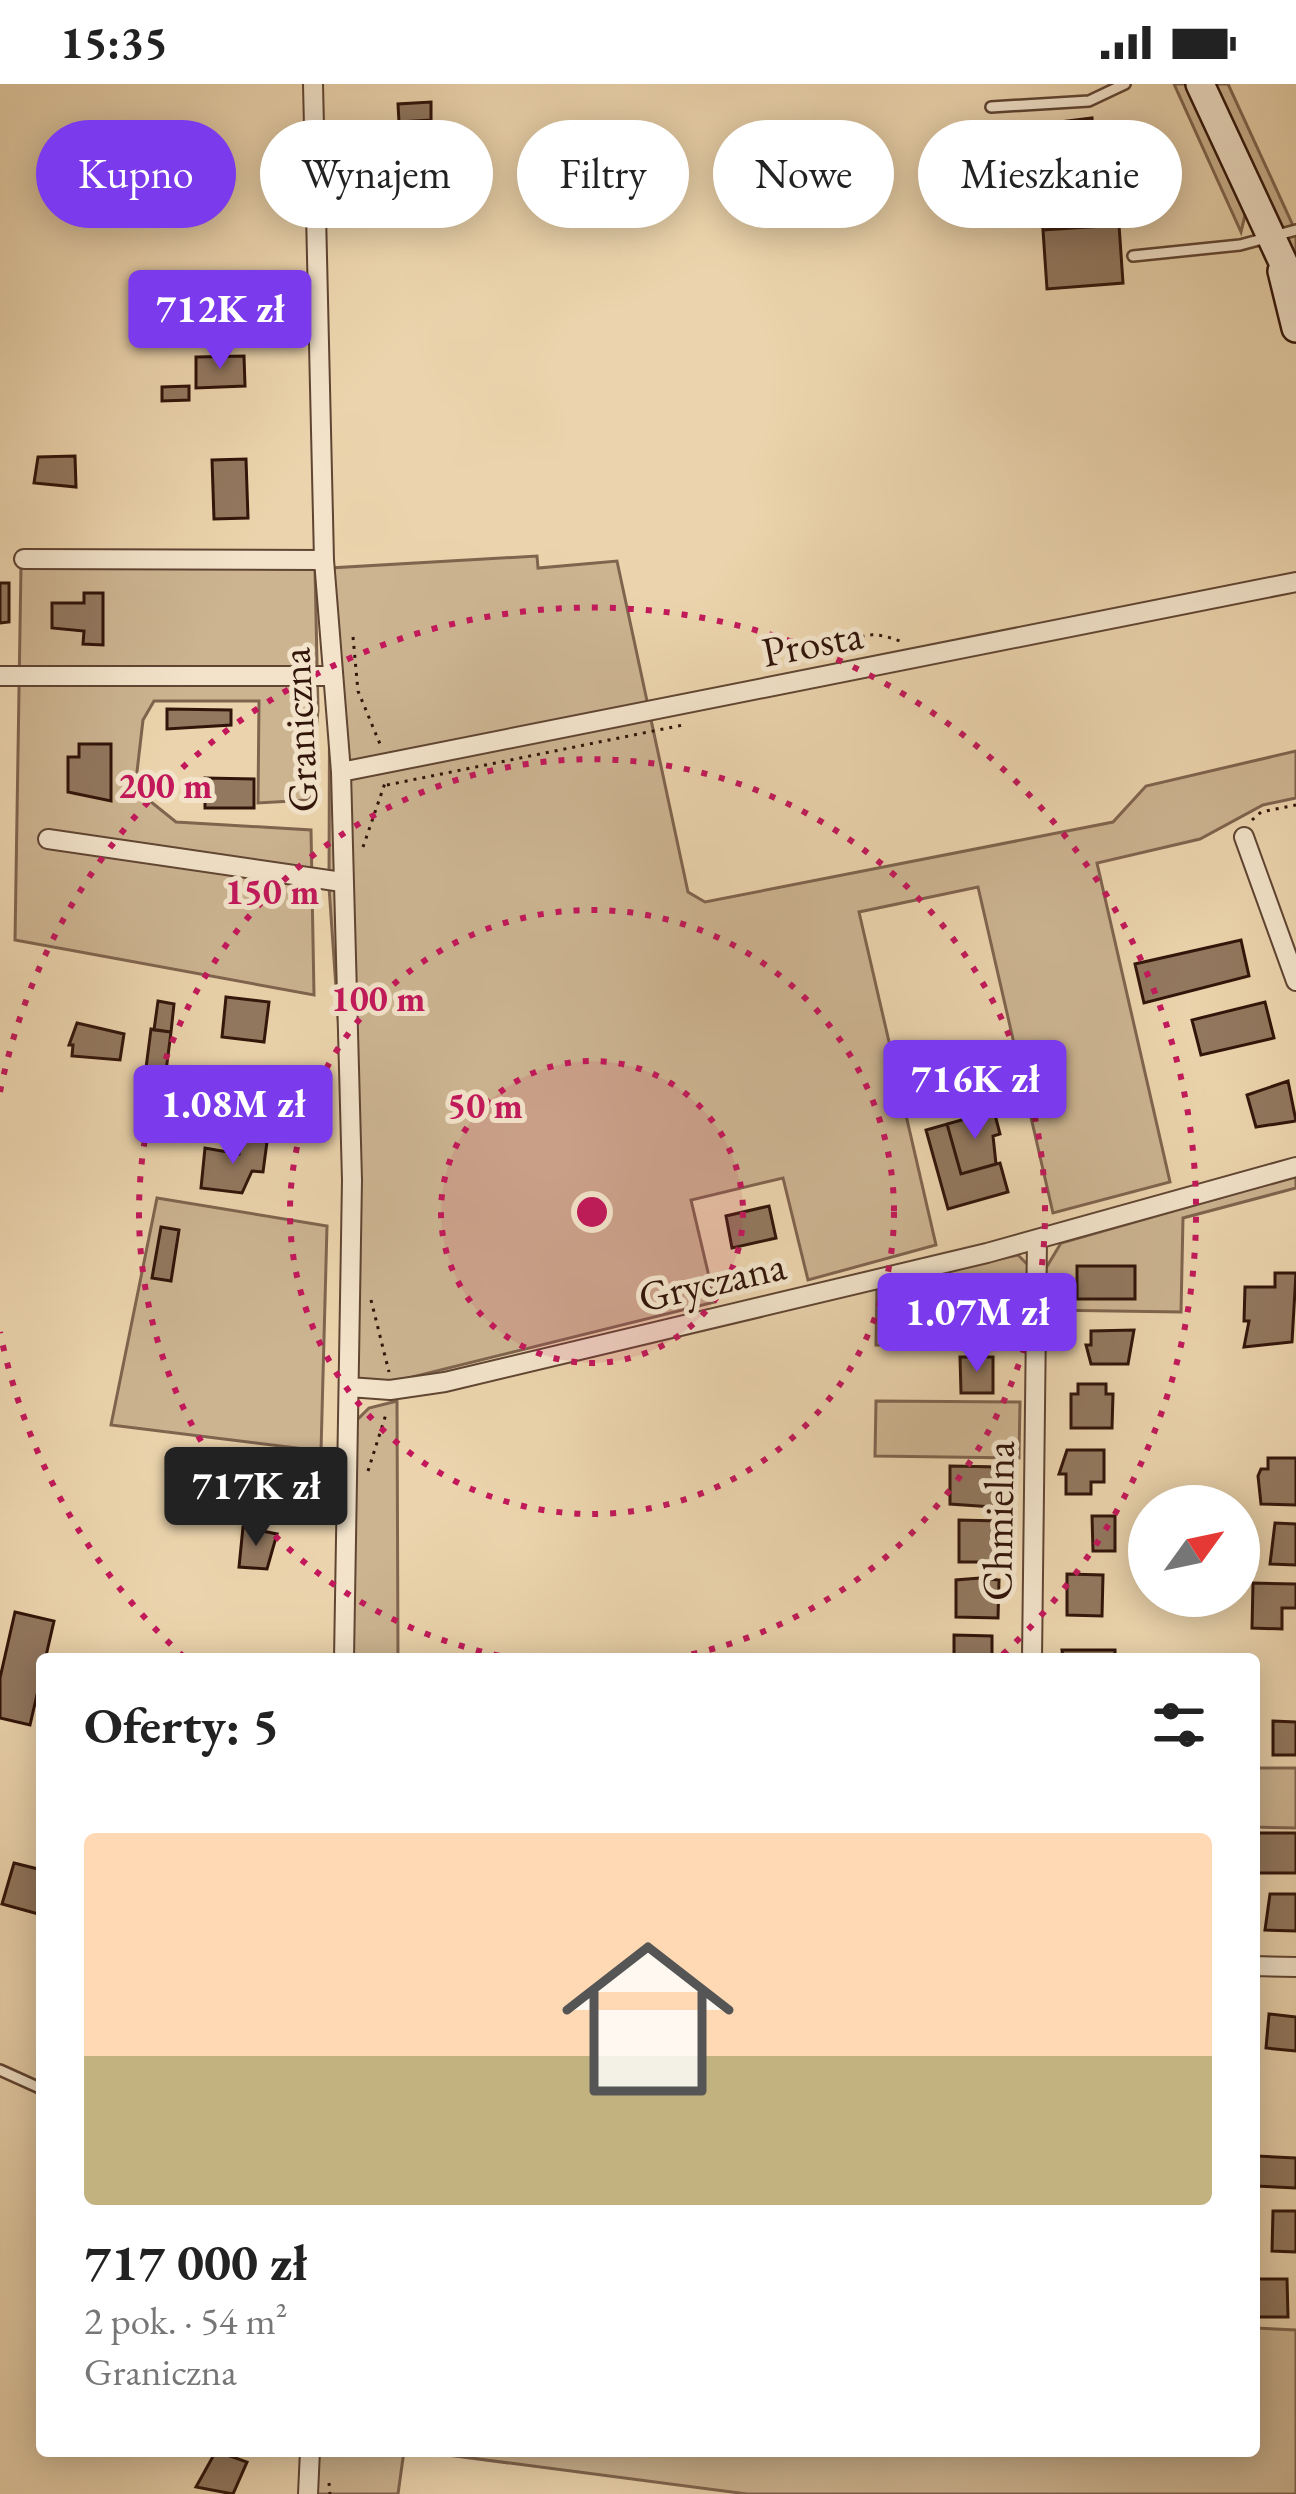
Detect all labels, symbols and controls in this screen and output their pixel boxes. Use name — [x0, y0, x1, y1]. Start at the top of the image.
text: 15:35 — [60, 13, 168, 71]
chip: Kupno — [36, 120, 236, 228]
chip: Wynajem — [260, 120, 493, 228]
chip: Filtry — [517, 120, 689, 228]
chip: Nowe — [713, 120, 894, 228]
chip: Mieszkanie — [918, 120, 1182, 228]
pin: 712K zł — [109, 270, 331, 372]
text: 712K zł — [155, 283, 285, 334]
street label: Prosta — [757, 606, 867, 680]
street label: Graniczna — [267, 646, 331, 814]
text: 200 m — [118, 762, 212, 809]
text: 150 m — [225, 868, 319, 915]
text: 100 m — [331, 975, 425, 1022]
pin: 716K zł — [864, 1040, 1086, 1142]
text: 716K zł — [910, 1053, 1040, 1104]
pin: 1.08M zł — [109, 1065, 357, 1167]
text: 1.08M zł — [161, 1078, 305, 1129]
text: 50 m — [447, 1082, 523, 1129]
centre of rings — [571, 1191, 613, 1233]
street label: Gryczana — [633, 1237, 791, 1325]
pin: 1.07M zł — [853, 1273, 1101, 1375]
text: 1.07M zł — [905, 1286, 1049, 1337]
street label: Chmielna — [969, 1440, 1027, 1601]
pin: 717K zł — [145, 1447, 367, 1549]
text: 717K zł — [191, 1460, 321, 1511]
north arrow — [1128, 1485, 1260, 1617]
map controls — [1128, 1485, 1260, 1617]
text: Oferty: 5 — [84, 1692, 279, 1758]
icon: filters — [1146, 1692, 1212, 1758]
icon: home — [540, 1911, 756, 2127]
text: 717 000 zł — [84, 2229, 307, 2295]
text: 2 pok. · 54 m² — [84, 2295, 287, 2346]
text: Graniczna — [84, 2346, 237, 2397]

